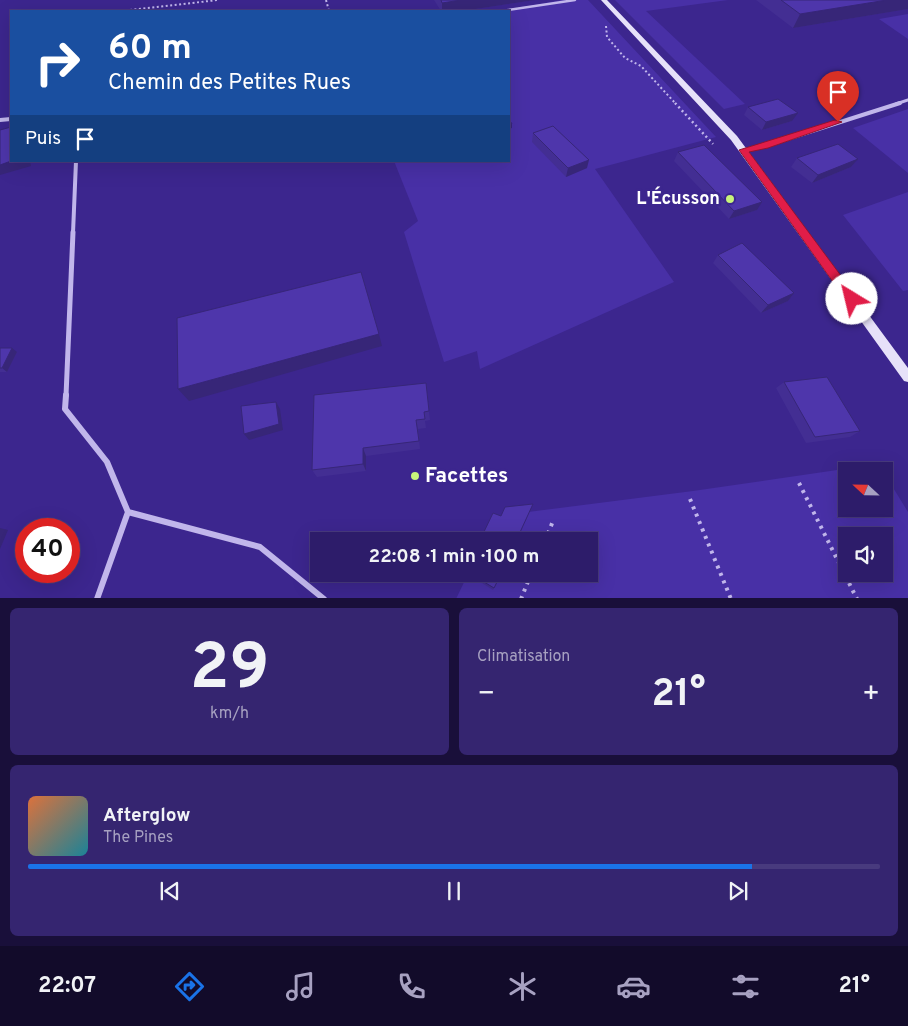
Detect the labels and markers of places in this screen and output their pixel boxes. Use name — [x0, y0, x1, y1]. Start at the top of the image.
pin — [817, 71, 859, 122]
place label: L'Écusson — [636, 186, 720, 211]
marker: L'Écusson — [724, 193, 736, 205]
place label: Facettes — [425, 463, 508, 490]
marker: Facettes — [409, 470, 421, 482]

